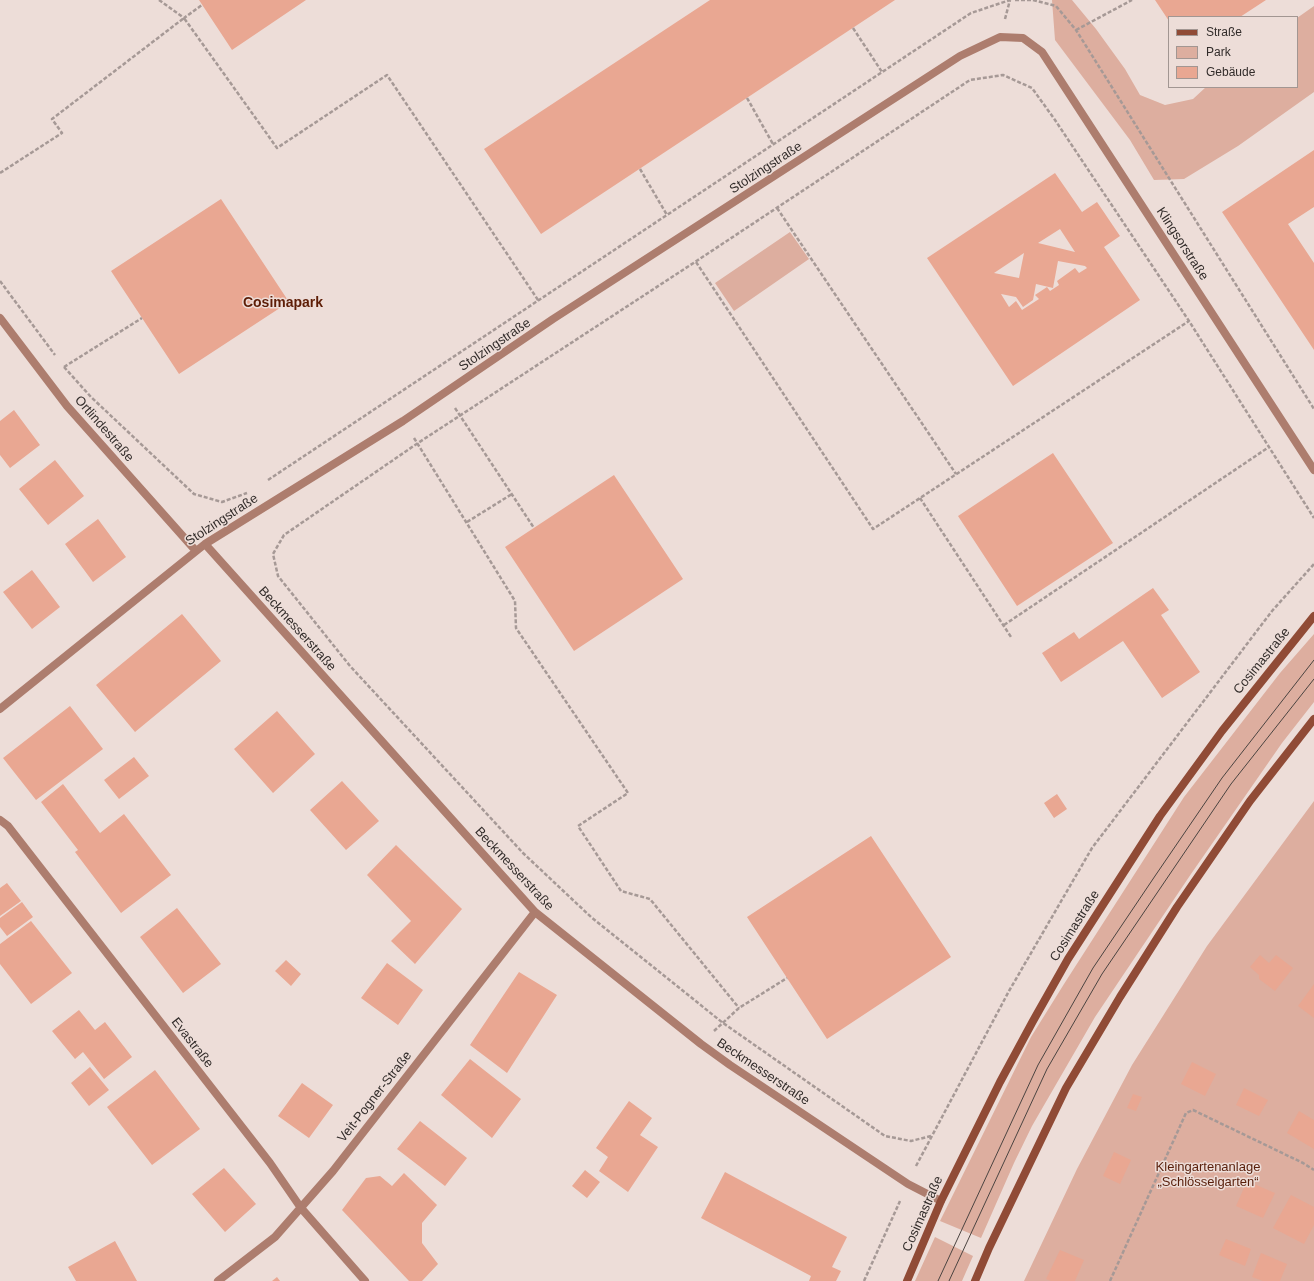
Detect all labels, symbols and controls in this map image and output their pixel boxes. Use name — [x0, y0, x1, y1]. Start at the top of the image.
legend — [1168, 16, 1298, 88]
text: Straße — [1206, 25, 1242, 39]
text: Park — [1206, 45, 1231, 59]
text: Gebäude — [1206, 65, 1255, 79]
street label: Stolzingstraße — [727, 139, 805, 197]
street label: Klingsorstraße — [1153, 205, 1211, 283]
district label: Cosimapark — [243, 295, 323, 311]
street label: Stolzingstraße — [456, 315, 534, 375]
street label: Ortlindestraße — [71, 393, 137, 465]
street label: Stolzingstraße — [183, 491, 261, 549]
street label: Beckmesserstraße — [255, 584, 339, 674]
street label: Cosimastraße — [1230, 625, 1294, 697]
street label: Beckmesserstraße — [471, 824, 557, 914]
street label: Cosimastraße — [1047, 888, 1103, 964]
street label: Evastraße — [168, 1015, 216, 1071]
street label: Beckmesserstraße — [714, 1035, 812, 1109]
street label: Veit-Pogner-Straße — [335, 1048, 415, 1146]
park label: Kleingartenanlage „Schlösselgarten“ — [1156, 1159, 1260, 1190]
street label: Cosimastraße — [899, 1174, 947, 1254]

